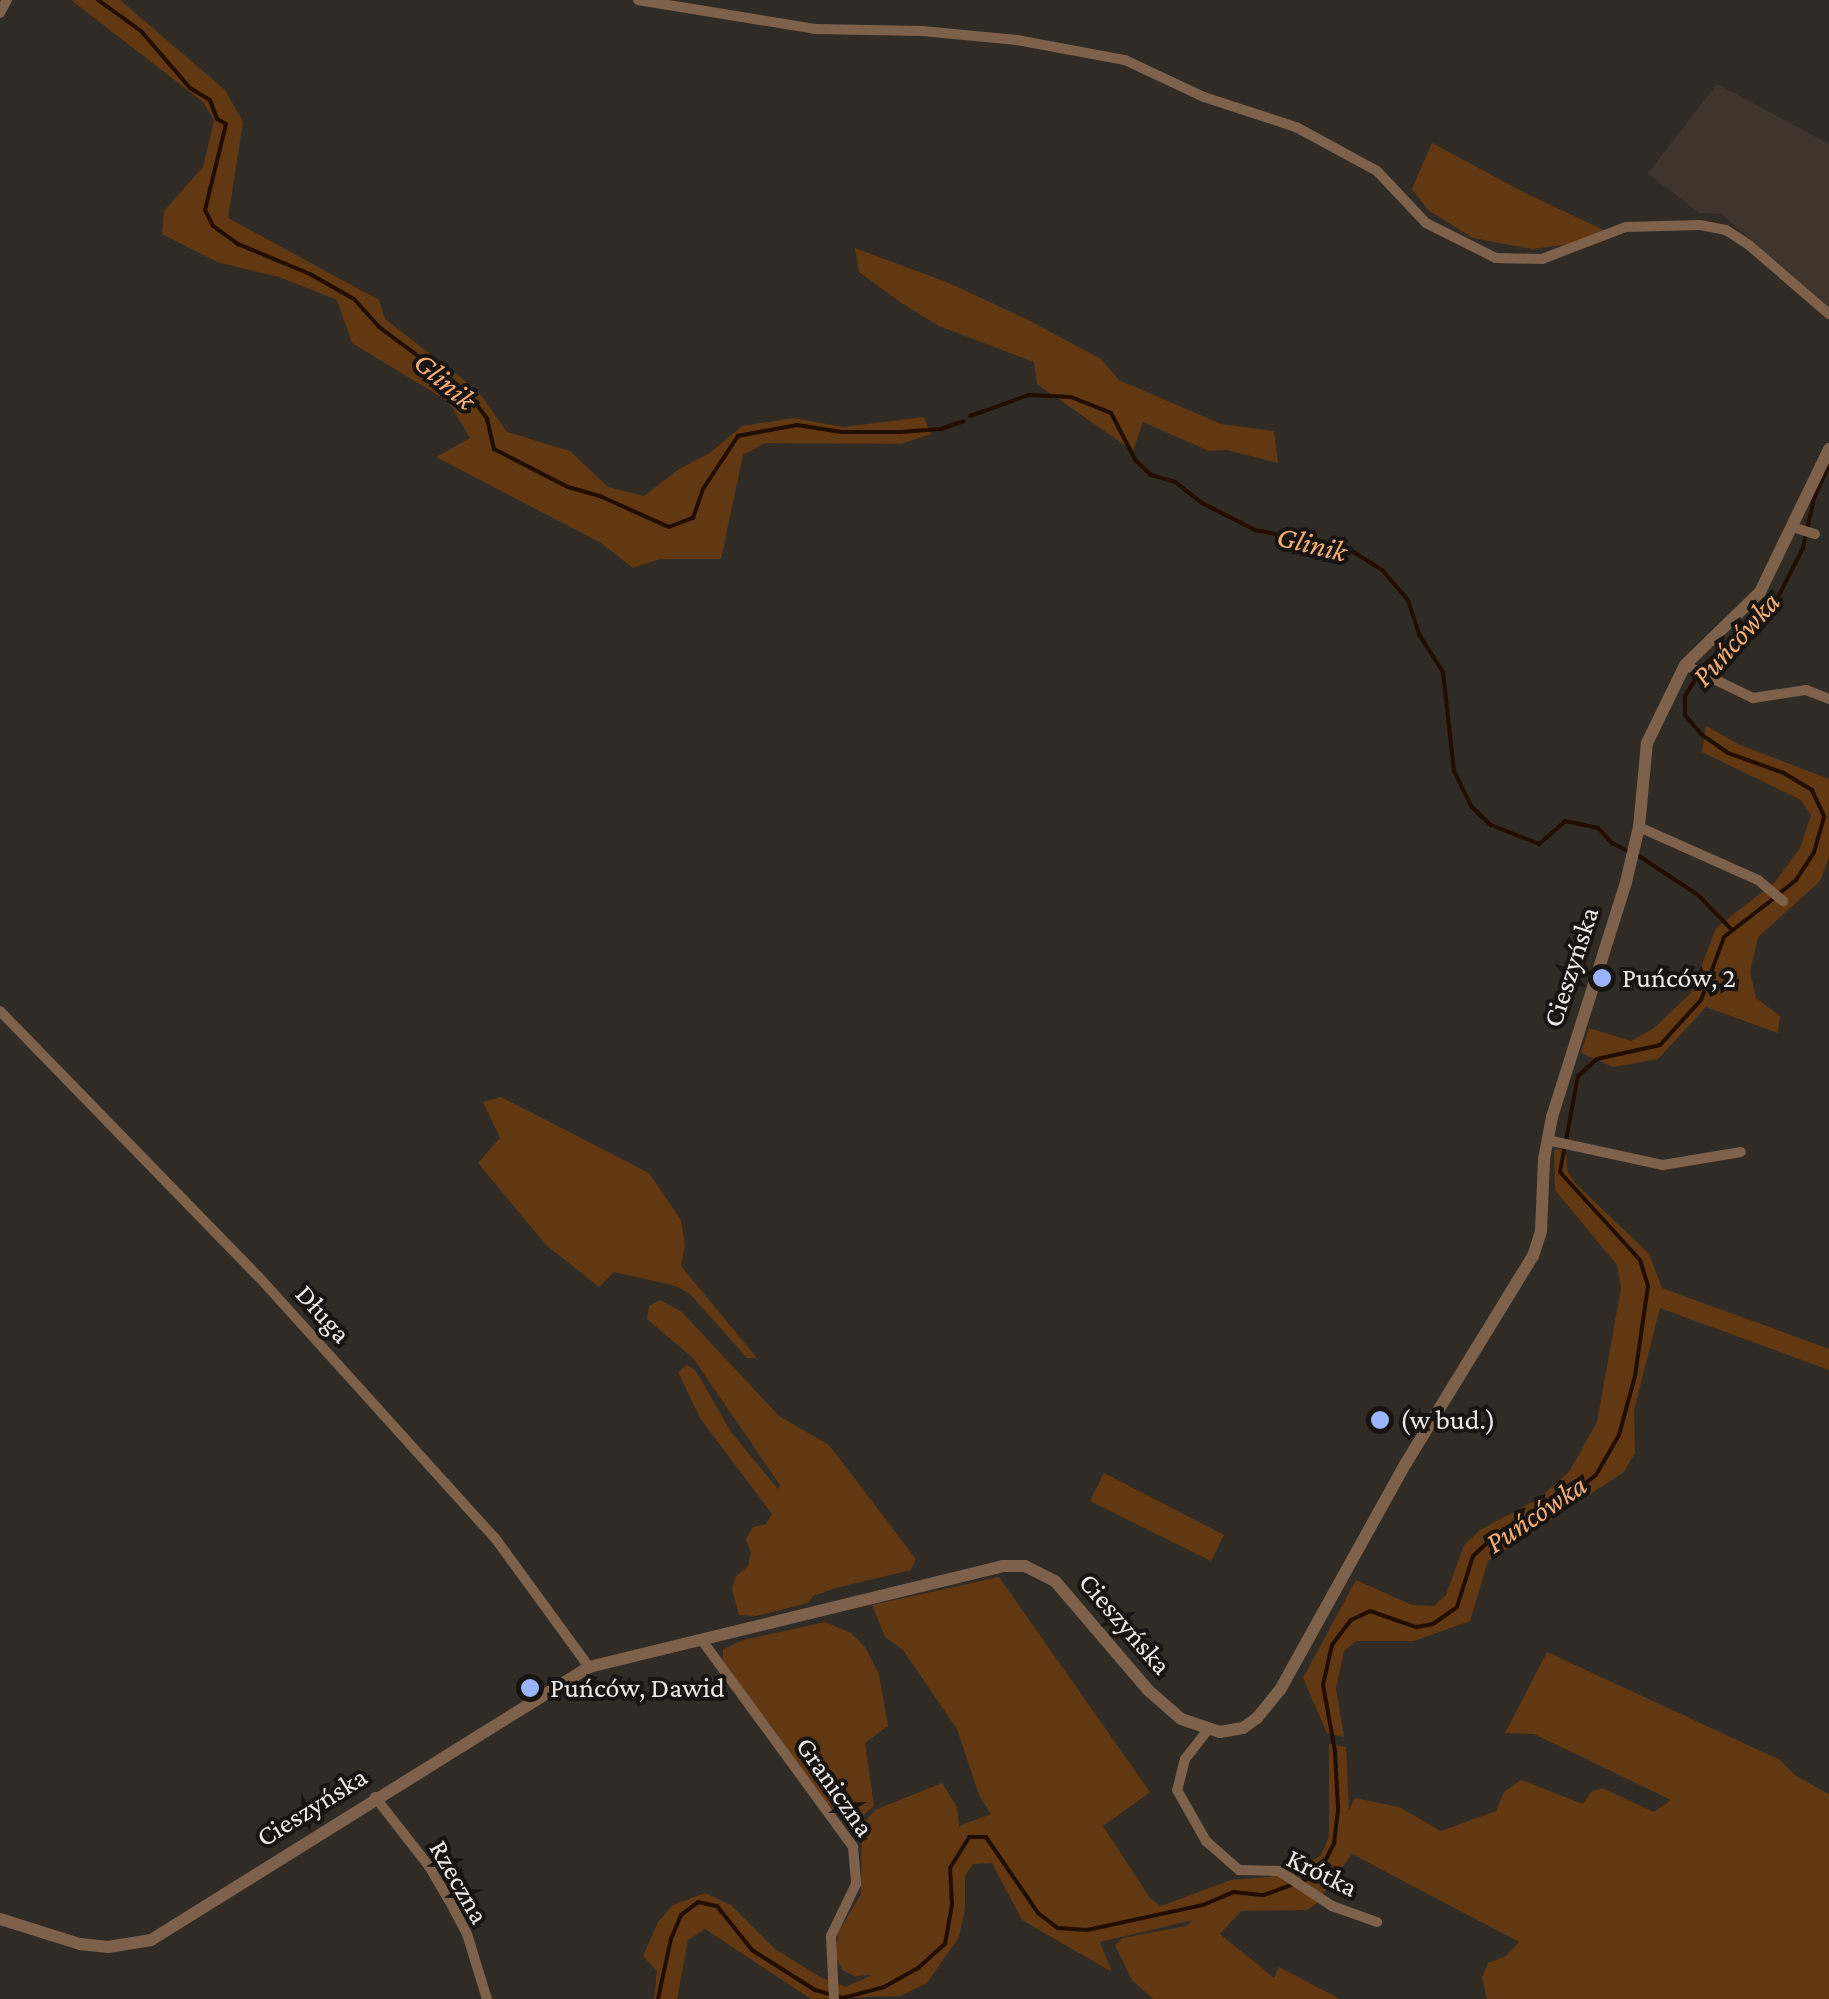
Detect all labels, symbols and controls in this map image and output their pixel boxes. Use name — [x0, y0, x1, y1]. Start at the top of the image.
water label: Glinik — [406, 344, 484, 418]
water label: Glinik — [1273, 518, 1351, 570]
water label: Puńcówka — [1684, 584, 1788, 694]
street label: Cieszyńska — [1536, 903, 1606, 1031]
place label: Puńców, 2 — [1622, 961, 1736, 995]
marker: Puńców, 2 — [1591, 967, 1613, 989]
street label: Długa — [288, 1278, 358, 1350]
place label: (w bud.) — [1400, 1403, 1496, 1437]
marker: (w bud.) — [1369, 1409, 1391, 1431]
water label: Puńcówka — [1478, 1467, 1594, 1561]
street label: Cieszyńska — [1072, 1566, 1178, 1682]
place label: Puńców, Dawid — [550, 1671, 725, 1705]
marker: Puńców, Dawid — [519, 1677, 541, 1699]
street label: Graniczna — [789, 1731, 881, 1843]
street label: Cieszyńska — [250, 1760, 374, 1854]
street label: Rzeczna — [422, 1834, 496, 1930]
street label: Krótka — [1281, 1842, 1363, 1904]

